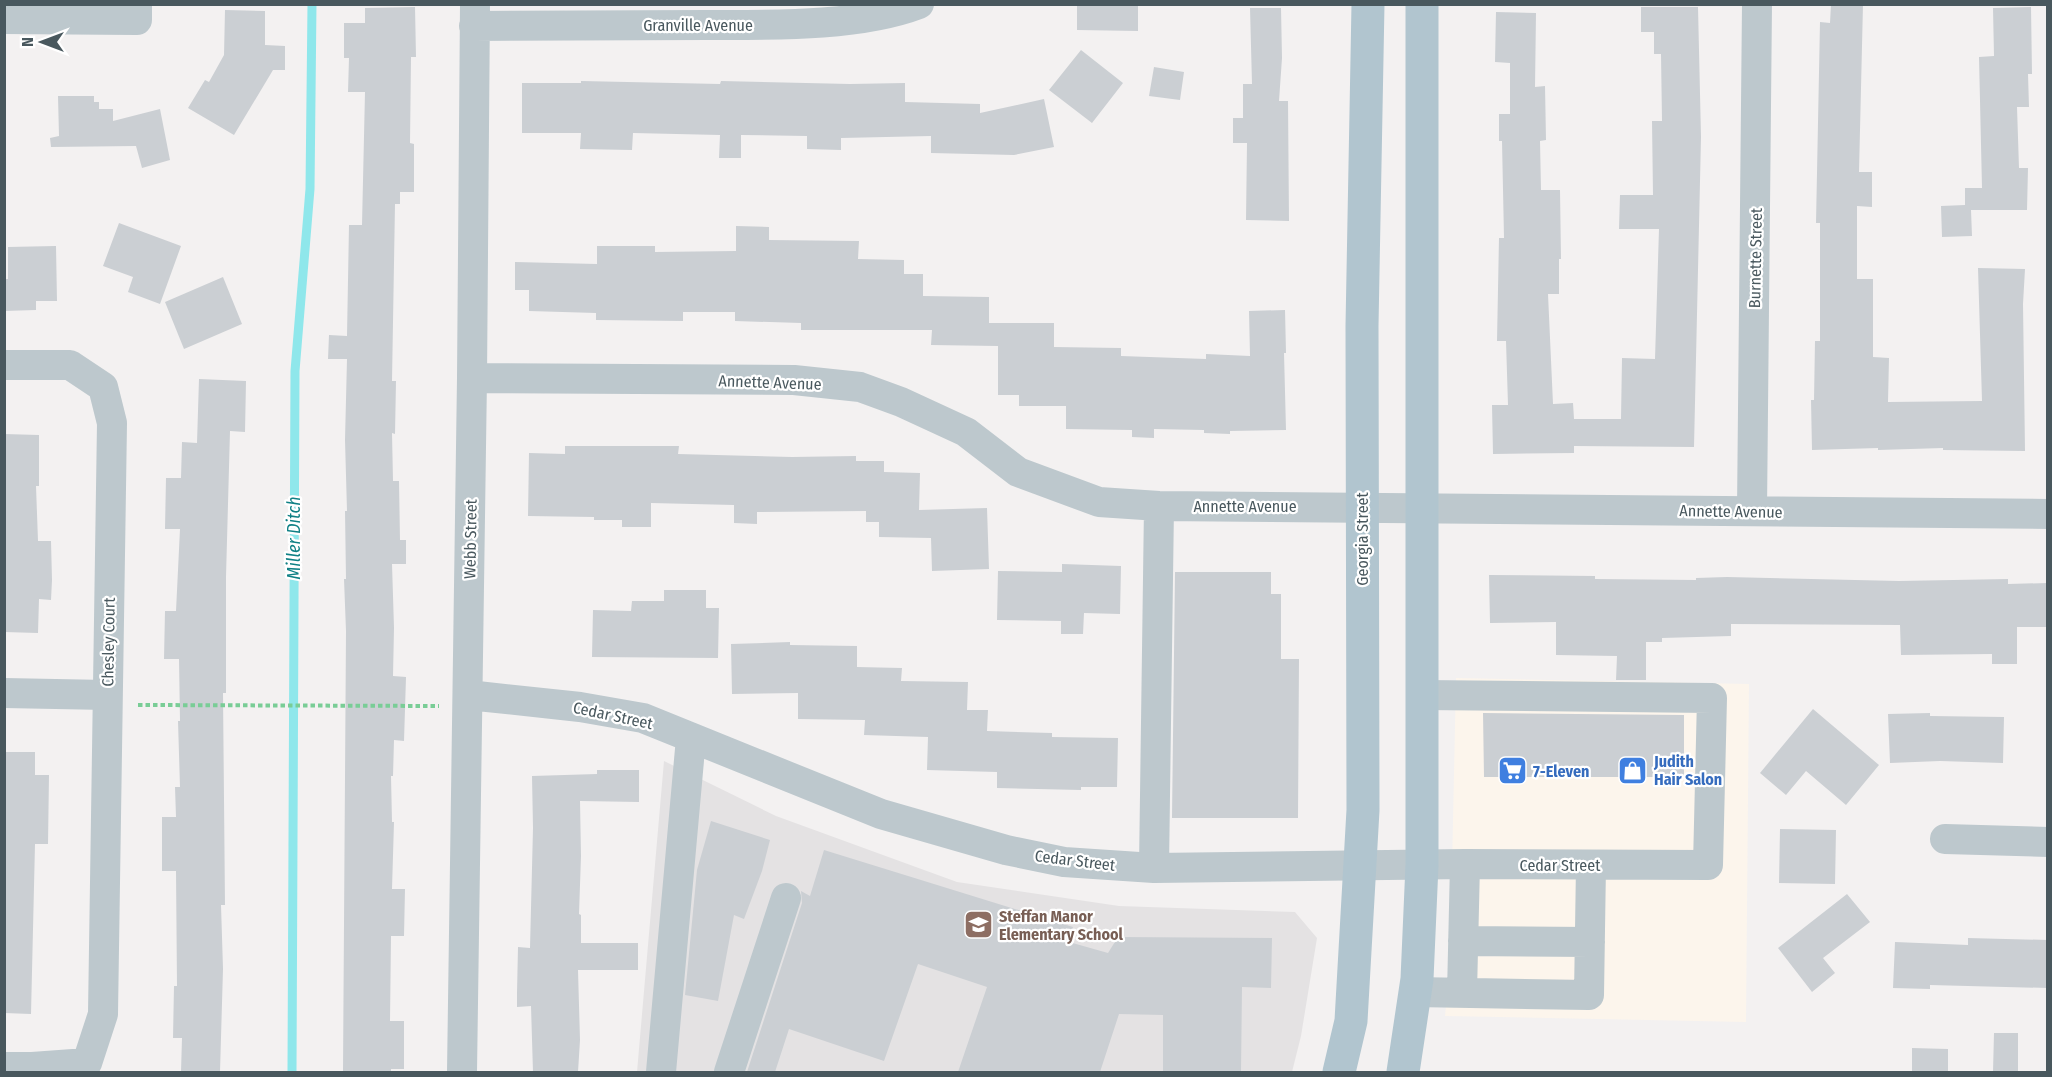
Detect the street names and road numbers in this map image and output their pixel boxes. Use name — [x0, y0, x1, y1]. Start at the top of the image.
street label: Granville Avenue — [643, 16, 753, 35]
street label: Burnette Street — [1745, 207, 1766, 308]
street label: Annette Avenue — [718, 371, 822, 394]
street label: Georgia Street — [1353, 492, 1372, 586]
street label: Annette Avenue — [1193, 497, 1297, 516]
street label: Webb Street — [460, 498, 481, 579]
street label: Annette Avenue — [1679, 501, 1783, 522]
street label: Chesley Court — [98, 596, 119, 687]
street label: Cedar Street — [571, 698, 655, 733]
street label: Cedar Street — [1034, 846, 1117, 875]
street label: Cedar Street — [1520, 856, 1601, 875]

